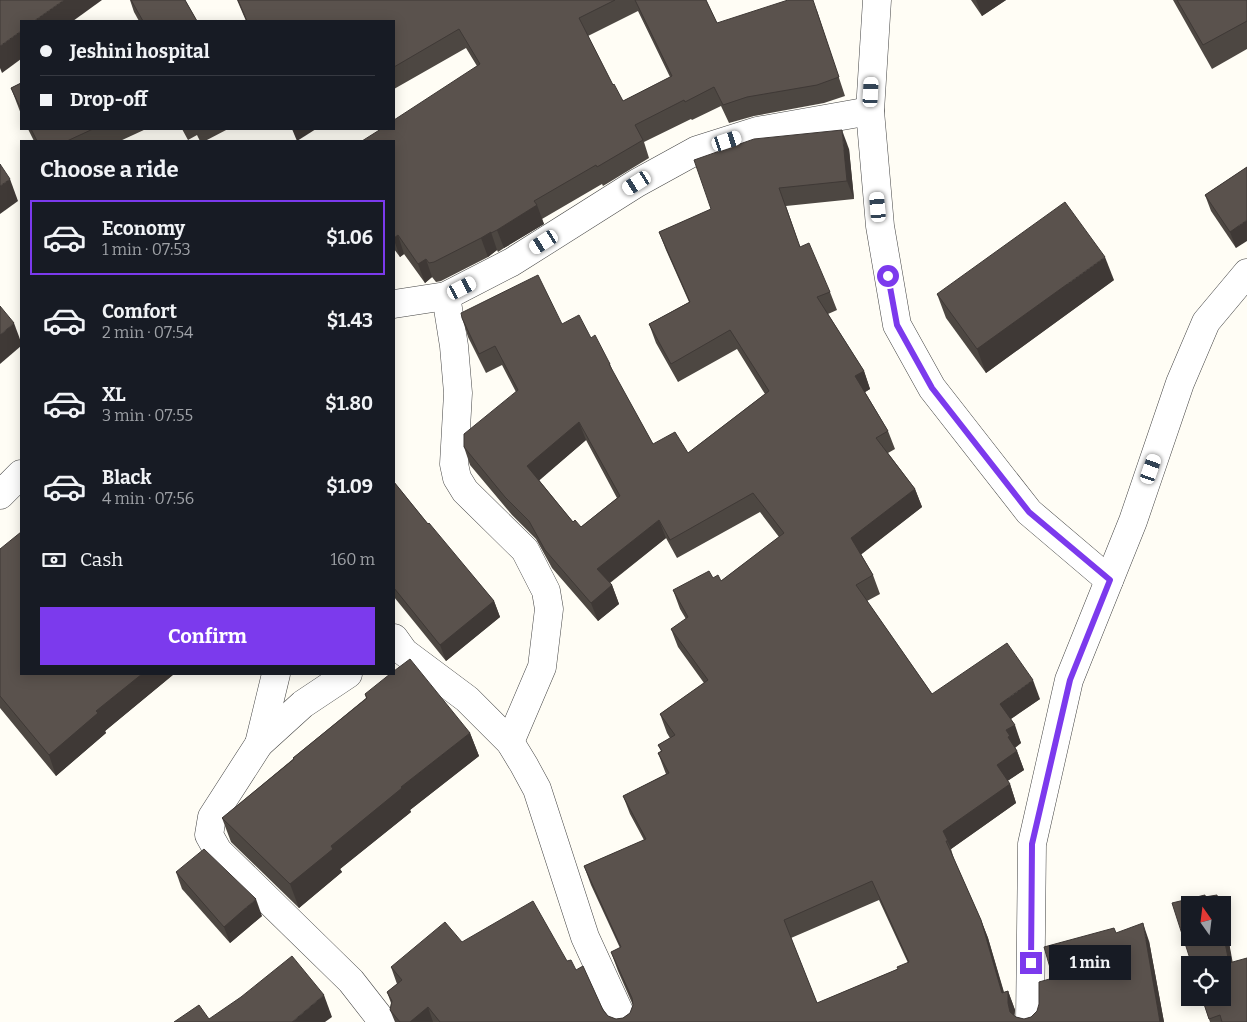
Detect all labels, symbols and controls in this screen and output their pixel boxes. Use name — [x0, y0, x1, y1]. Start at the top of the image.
text: Jeshini hospital — [70, 40, 210, 63]
car — [862, 77, 879, 107]
text: Drop-off — [70, 88, 148, 111]
car — [710, 129, 743, 153]
text: Choose a ride — [40, 156, 179, 183]
car — [620, 169, 653, 197]
car — [869, 191, 886, 223]
icon: car — [42, 215, 87, 260]
text: Economy — [102, 217, 185, 240]
text: $1.06 — [326, 226, 373, 249]
car — [527, 228, 560, 256]
text: 1 min · 07:53 — [102, 240, 191, 259]
route start — [877, 265, 899, 287]
car — [445, 275, 478, 301]
icon: car — [42, 298, 87, 343]
text: Comfort — [102, 300, 177, 323]
text: $1.43 — [327, 309, 373, 332]
text: 2 min · 07:54 — [102, 323, 193, 342]
icon: car — [42, 381, 87, 426]
text: XL — [102, 383, 126, 406]
text: $1.80 — [325, 392, 373, 415]
text: 3 min · 07:55 — [102, 406, 193, 425]
car — [1139, 452, 1162, 486]
icon: car — [42, 464, 87, 509]
text: Black — [102, 466, 152, 489]
text: $1.09 — [326, 475, 373, 498]
text: 4 min · 07:56 — [102, 489, 194, 508]
icon: cash — [40, 546, 68, 574]
text: Cash — [80, 548, 123, 571]
text: 160 m — [330, 550, 375, 569]
button: Confirm — [40, 607, 375, 665]
north arrow — [1181, 896, 1231, 946]
map controls — [1181, 896, 1231, 1006]
callout: 1 min — [1048, 946, 1131, 980]
route end — [1020, 952, 1042, 974]
text: 1 min — [1070, 953, 1110, 972]
button: locate — [1181, 956, 1231, 1006]

